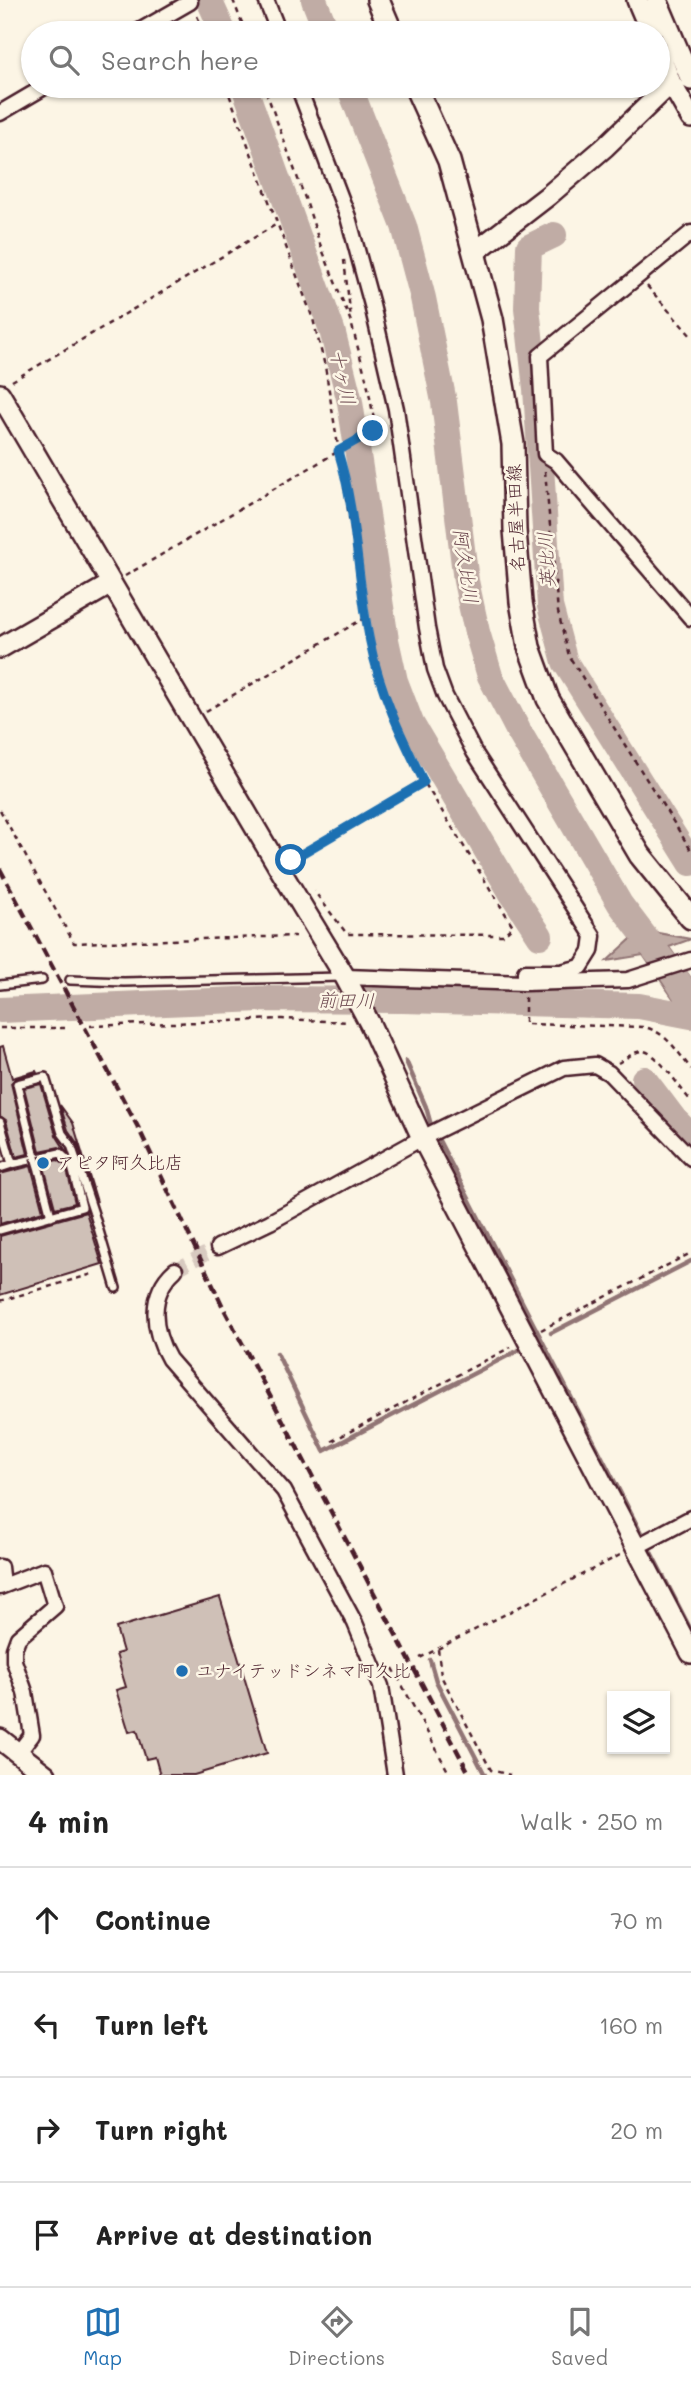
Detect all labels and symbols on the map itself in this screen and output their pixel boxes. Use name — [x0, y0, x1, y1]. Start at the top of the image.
water label: 十ヶ川 — [325, 346, 362, 407]
route end — [357, 415, 388, 446]
street label: 名古屋半田線 — [501, 464, 529, 572]
water label: 阿久比川 — [448, 526, 485, 605]
water label: 英比川 — [531, 531, 560, 589]
route start — [275, 844, 306, 875]
water label: 前田川 — [317, 987, 375, 1012]
place label: アピタ阿久比店 — [57, 1150, 183, 1174]
marker: アピタ阿久比店 — [35, 1155, 51, 1171]
place label: ユナイテッドシネマ阿久比 — [196, 1658, 411, 1682]
marker: ユナイテッドシネマ阿久比 — [174, 1663, 190, 1679]

